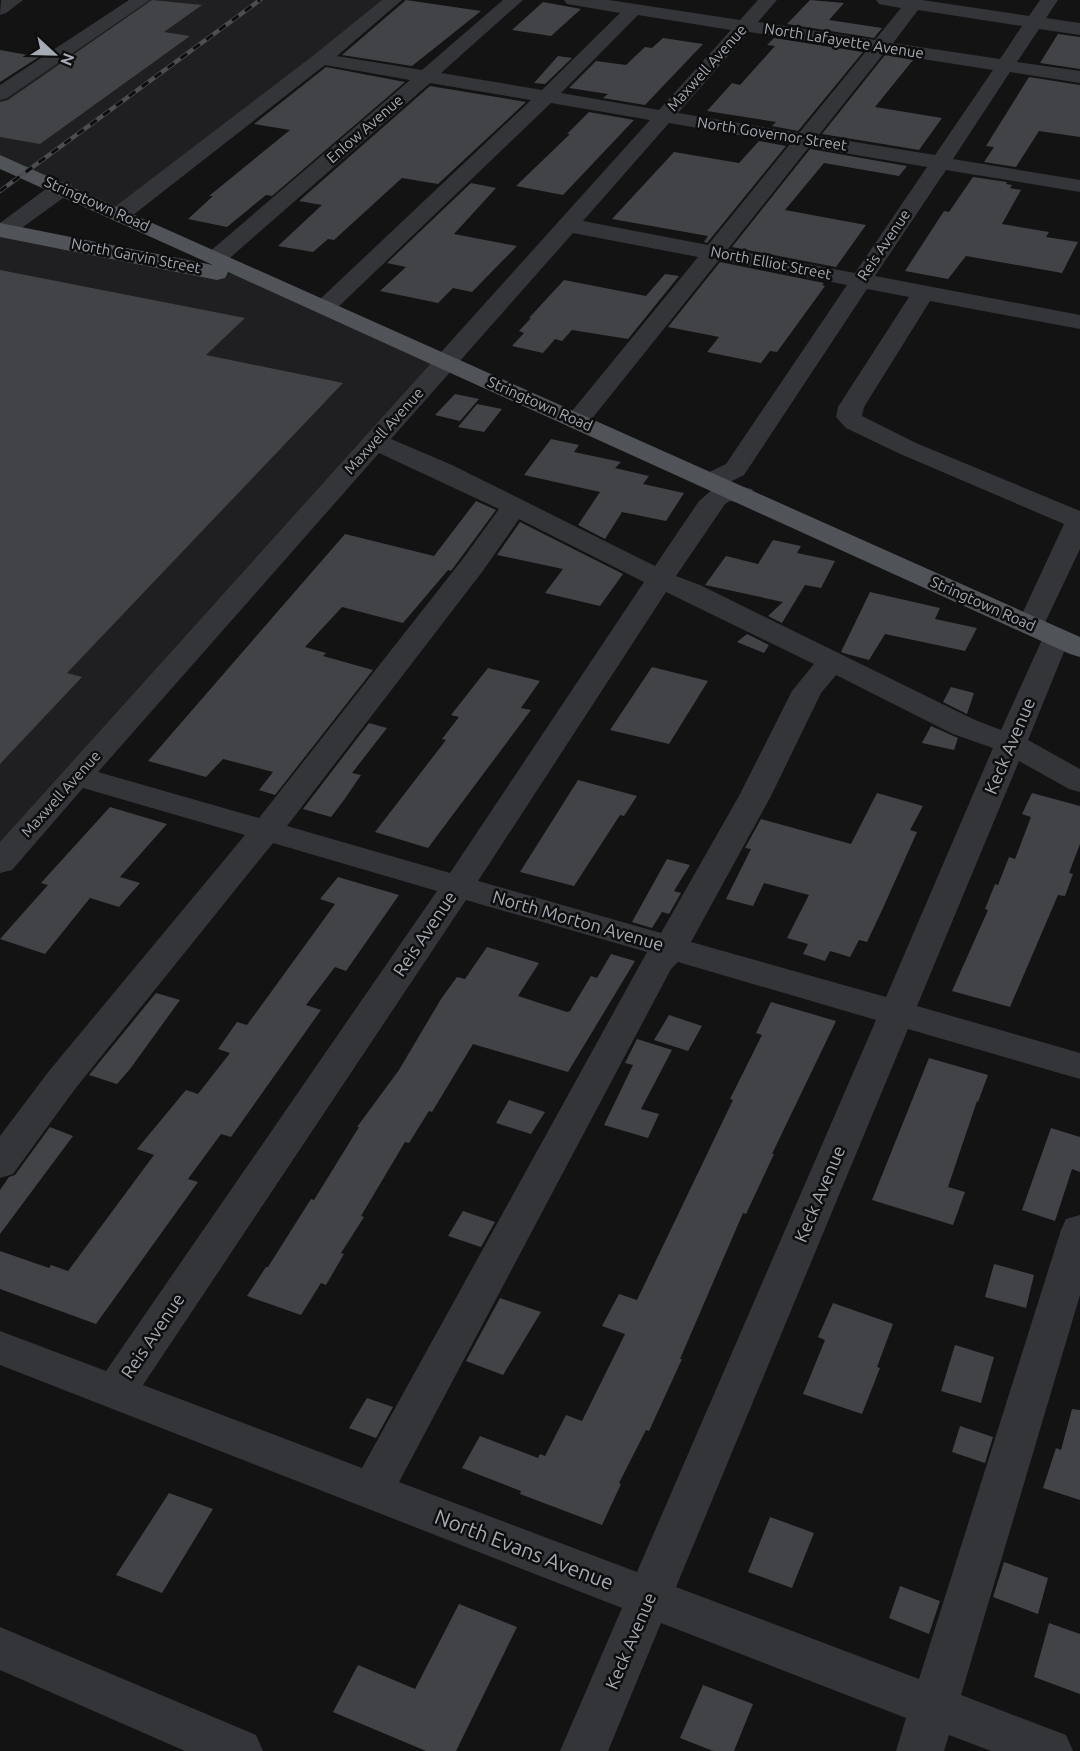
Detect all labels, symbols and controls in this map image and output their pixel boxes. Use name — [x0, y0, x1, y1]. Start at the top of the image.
street label: North Lafayette Avenue — [763, 19, 925, 62]
street label: Maxwell Avenue — [663, 21, 750, 114]
north arrow — [24, 24, 84, 84]
text: N — [57, 51, 78, 69]
street label: Enlow Avenue — [323, 91, 406, 166]
street label: North Governor Street — [696, 113, 848, 154]
street label: Stringtown Road — [42, 173, 152, 234]
street label: Reis Avenue — [854, 206, 913, 283]
street label: North Garvin Street — [70, 235, 202, 276]
street label: North Elliot Street — [709, 242, 833, 283]
street label: Stringtown Road — [485, 373, 595, 434]
street label: Maxwell Avenue — [340, 384, 427, 477]
street label: Stringtown Road — [928, 573, 1038, 634]
street label: Keck Avenue — [980, 694, 1038, 797]
street label: Maxwell Avenue — [17, 747, 104, 840]
street label: North Morton Avenue — [490, 886, 666, 954]
street label: Reis Avenue — [388, 887, 460, 980]
street label: Keck Avenue — [790, 1142, 848, 1245]
street label: Reis Avenue — [116, 1289, 188, 1382]
street label: North Evans Avenue — [432, 1504, 617, 1594]
street label: Keck Avenue — [601, 1589, 659, 1692]

